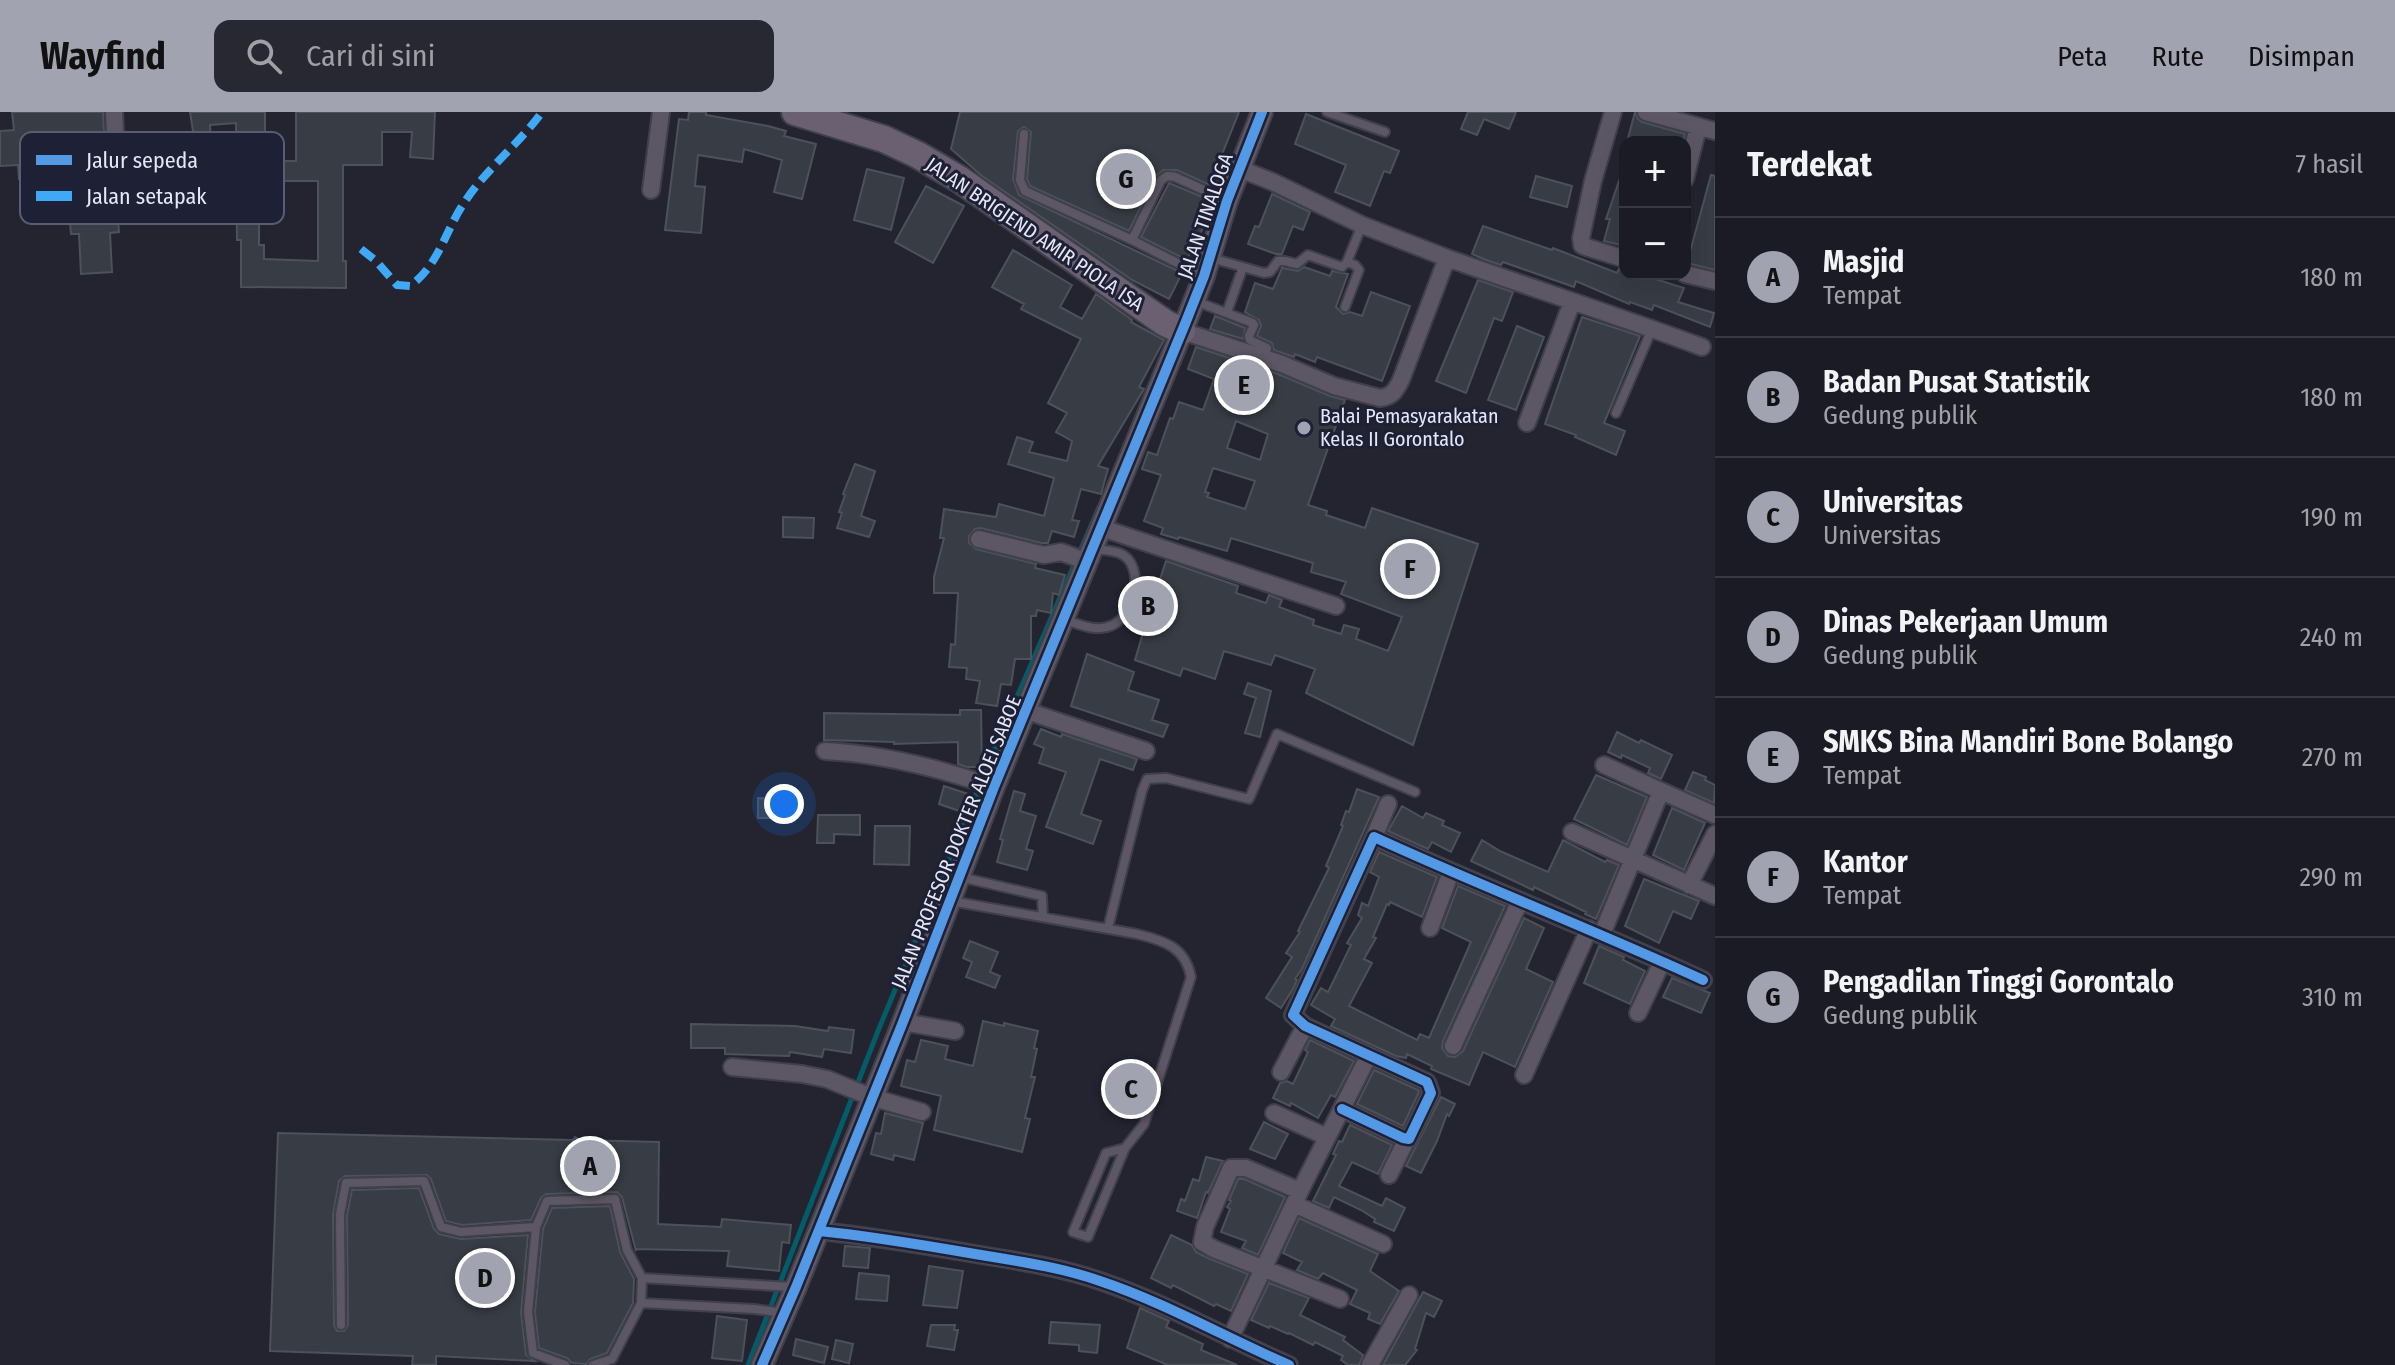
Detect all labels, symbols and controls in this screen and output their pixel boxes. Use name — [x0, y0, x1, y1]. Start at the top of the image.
search box — [214, 20, 774, 92]
text: Wayfind — [40, 33, 166, 79]
icon: search — [242, 34, 286, 78]
text: Cari di sini — [306, 38, 435, 74]
text: Peta — [2057, 40, 2108, 73]
text: Rute — [2152, 40, 2204, 73]
text: Disimpan — [2248, 40, 2355, 73]
legend — [20, 132, 284, 224]
map controls — [1619, 136, 1691, 280]
button: + — [1619, 136, 1691, 208]
text: Terdekat — [1747, 144, 1872, 185]
text: Jalur sepeda — [86, 147, 198, 174]
pin: G — [1100, 149, 1152, 209]
street label: JALAN TINALOGA — [1172, 149, 1238, 282]
text: 7 hasil — [2296, 149, 2363, 180]
street label: JALAN BRIGJEND AMIR PIOLA ISA — [922, 152, 1148, 316]
text: Jalan setapak — [86, 183, 207, 210]
button: − — [1619, 208, 1691, 280]
text: Masjid — [1823, 244, 1904, 280]
text: A — [1766, 262, 1780, 293]
text: 180 m — [2300, 262, 2363, 293]
text: Tempat — [1823, 280, 1901, 311]
pin: E — [1218, 355, 1270, 415]
text: Badan Pusat Statistik — [1823, 364, 2090, 400]
text: B — [1766, 382, 1780, 413]
text: 180 m — [2300, 382, 2363, 413]
text: Gedung publik — [1823, 400, 1977, 431]
place label: Balai Pemasyarakatan Kelas II Gorontalo — [1320, 404, 1498, 451]
marker: Balai Pemasyarakatan Kelas II Gorontalo — [1295, 419, 1313, 437]
text: Universitas — [1823, 484, 1963, 520]
text: C — [1766, 502, 1780, 533]
text: 190 m — [2301, 502, 2363, 533]
text: Universitas — [1823, 520, 1941, 551]
pin: F — [1384, 539, 1436, 599]
pin: B — [1122, 576, 1174, 636]
text: Dinas Pekerjaan Umum — [1823, 604, 2108, 640]
text: D — [1765, 622, 1781, 653]
text: 240 m — [2300, 622, 2363, 653]
text: Gedung publik — [1823, 640, 1977, 671]
street label: JALAN PROFESOR DOKTER ALOEI SABOE — [886, 692, 1026, 992]
text: SMKS Bina Mandiri Bone Bolango — [1823, 724, 2233, 760]
text: E — [1767, 742, 1779, 773]
text: 270 m — [2302, 742, 2363, 773]
text: Tempat — [1823, 760, 1901, 791]
your location — [764, 784, 804, 824]
text: Kantor — [1823, 844, 1908, 880]
text: F — [1767, 862, 1779, 893]
text: 290 m — [2299, 862, 2363, 893]
text: Tempat — [1823, 880, 1901, 911]
text: Pengadilan Tinggi Gorontalo — [1823, 964, 2174, 1000]
text: G — [1765, 982, 1781, 1013]
text: 310 m — [2302, 982, 2363, 1013]
text: Gedung publik — [1823, 1000, 1977, 1031]
pin: C — [1105, 1059, 1157, 1119]
pin: A — [564, 1136, 616, 1196]
pin: D — [459, 1248, 511, 1308]

